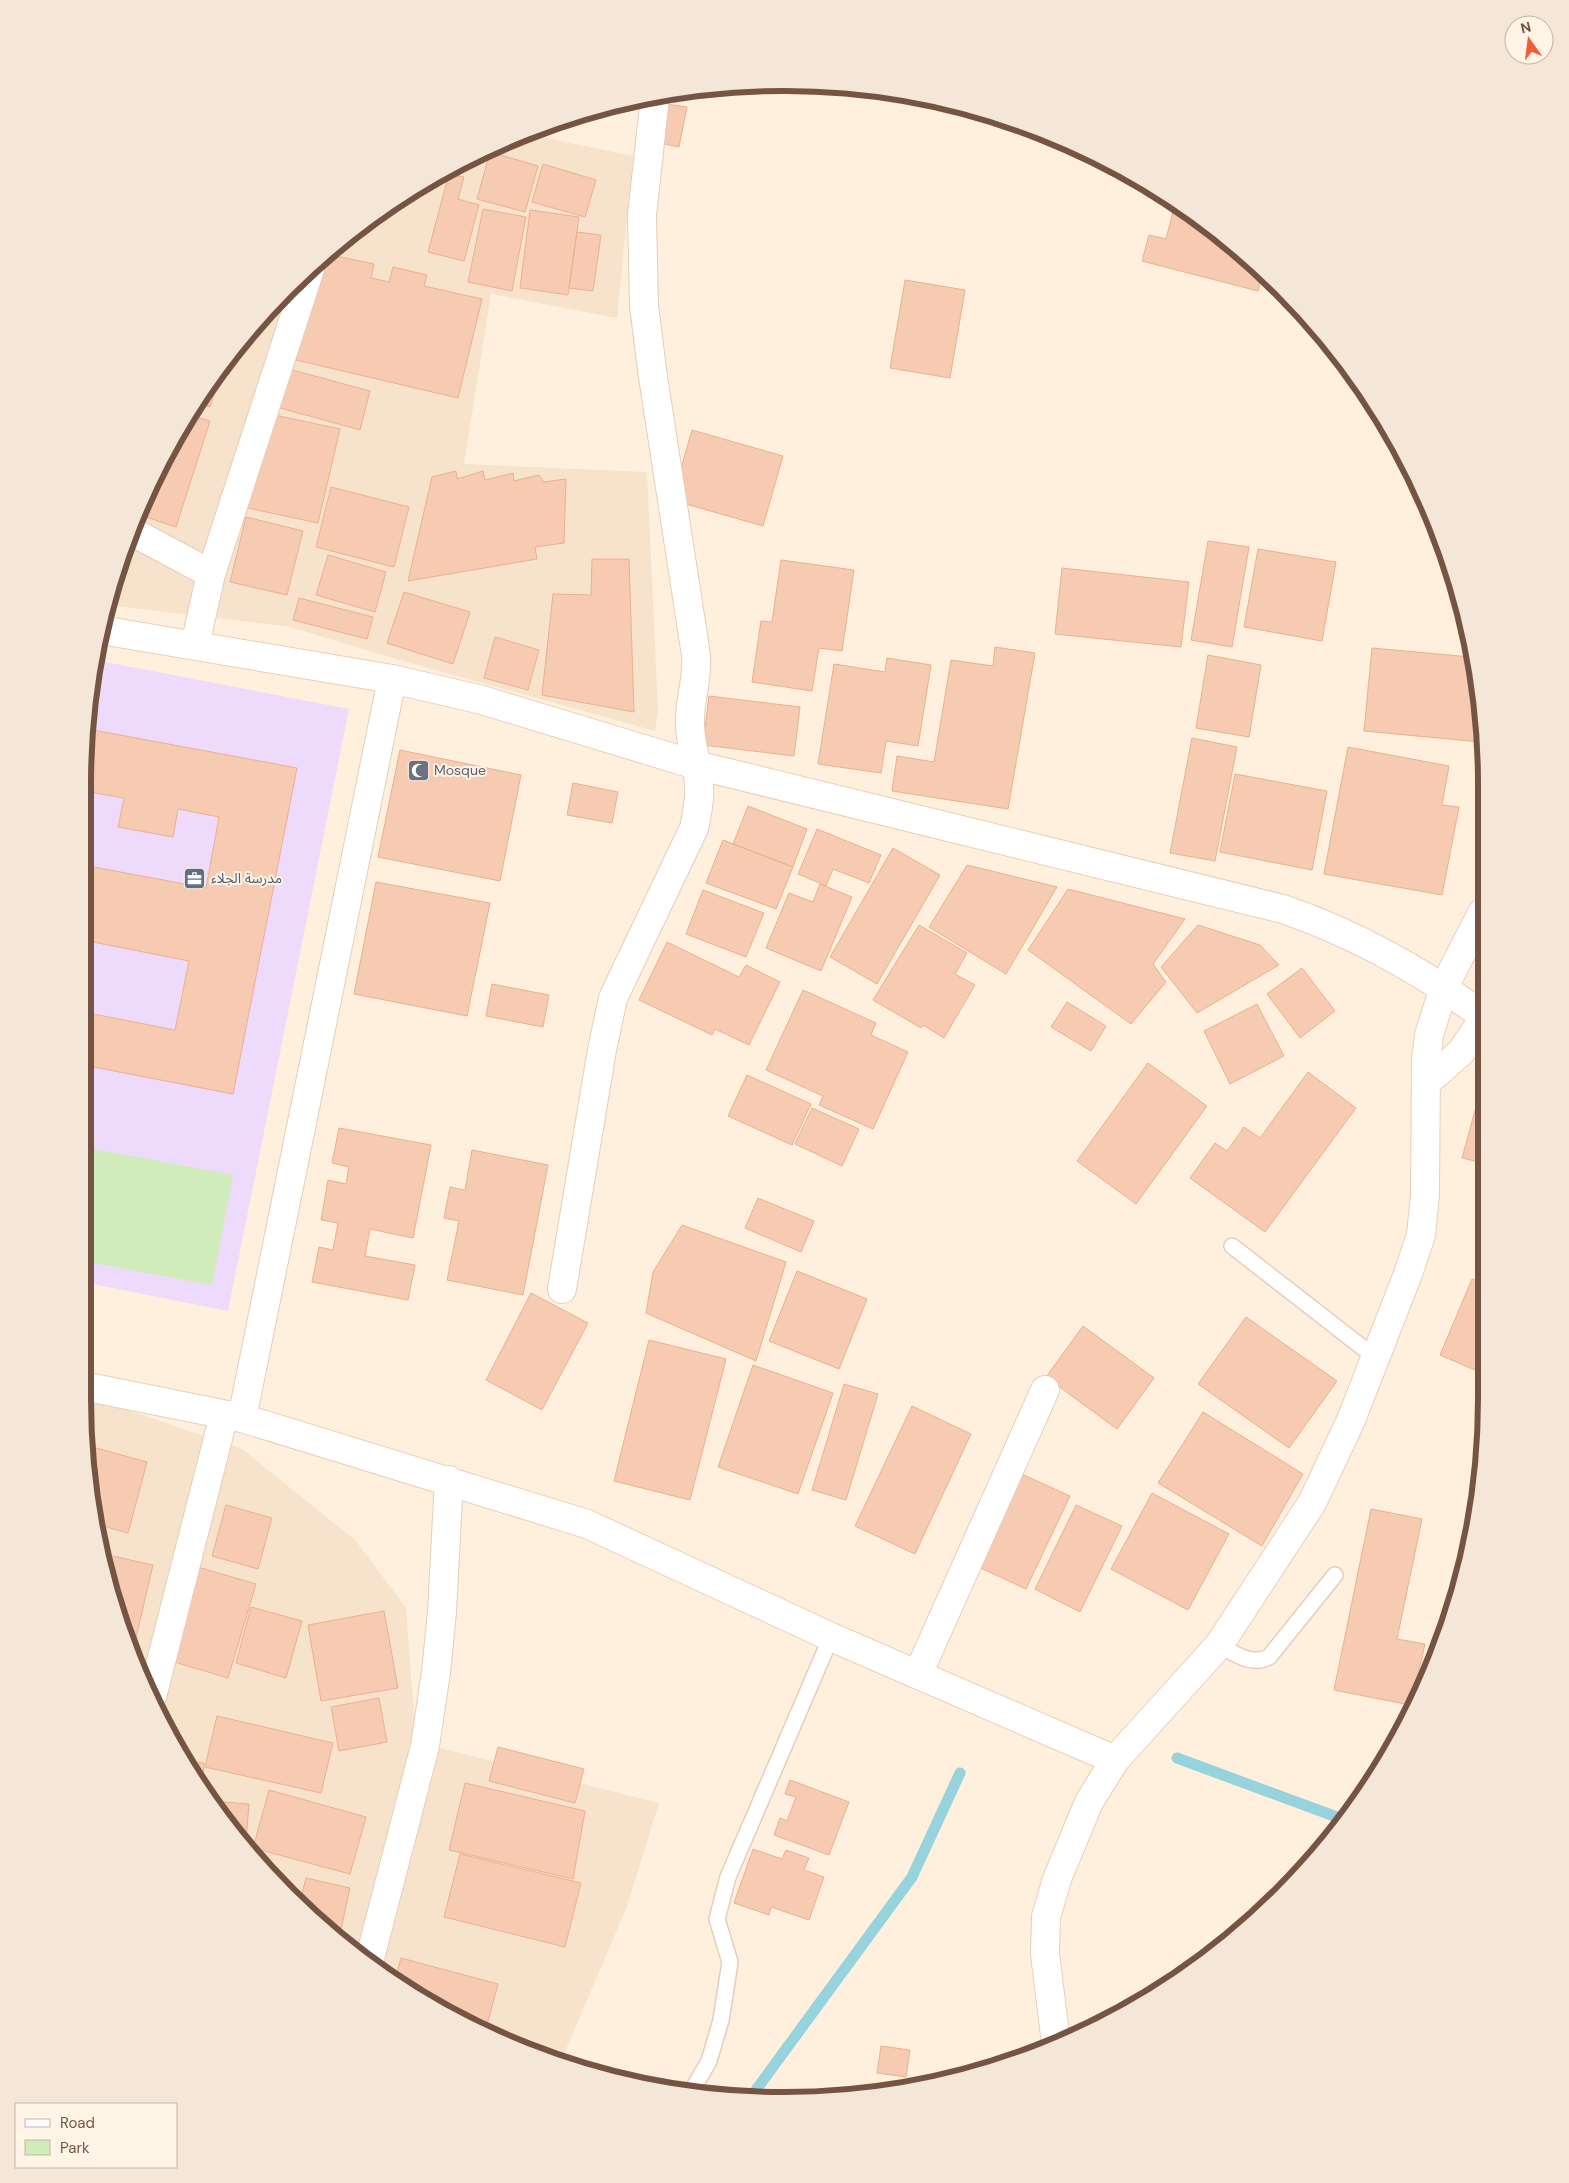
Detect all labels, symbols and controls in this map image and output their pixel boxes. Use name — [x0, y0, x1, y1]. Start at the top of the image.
north arrow — [1504, 15, 1554, 65]
text: N — [1519, 17, 1533, 37]
mosque icon: Mosque — [406, 758, 430, 782]
place label: Mosque — [434, 761, 486, 779]
office icon: مدرسة الجلاء — [183, 866, 207, 890]
place label: مدرسة الجلاء — [211, 869, 282, 887]
legend — [15, 2103, 178, 2168]
text: Road — [60, 2113, 95, 2133]
text: Park — [60, 2138, 90, 2158]

